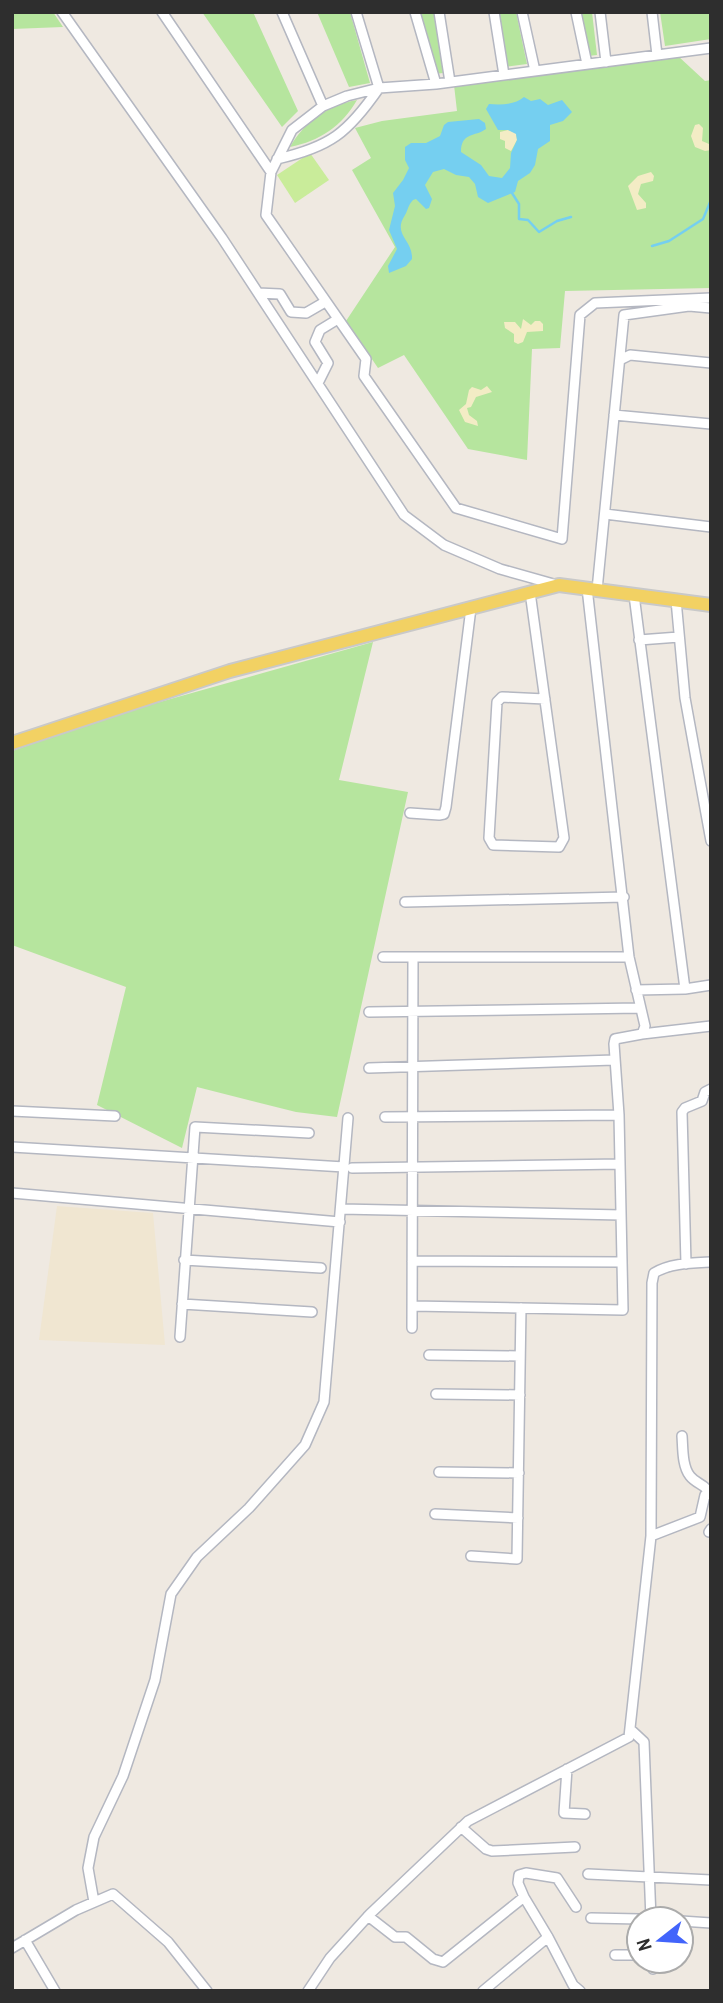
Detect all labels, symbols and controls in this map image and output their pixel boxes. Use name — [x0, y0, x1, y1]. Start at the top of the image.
north arrow — [625, 1905, 695, 1975]
text: N — [630, 1936, 658, 1954]

